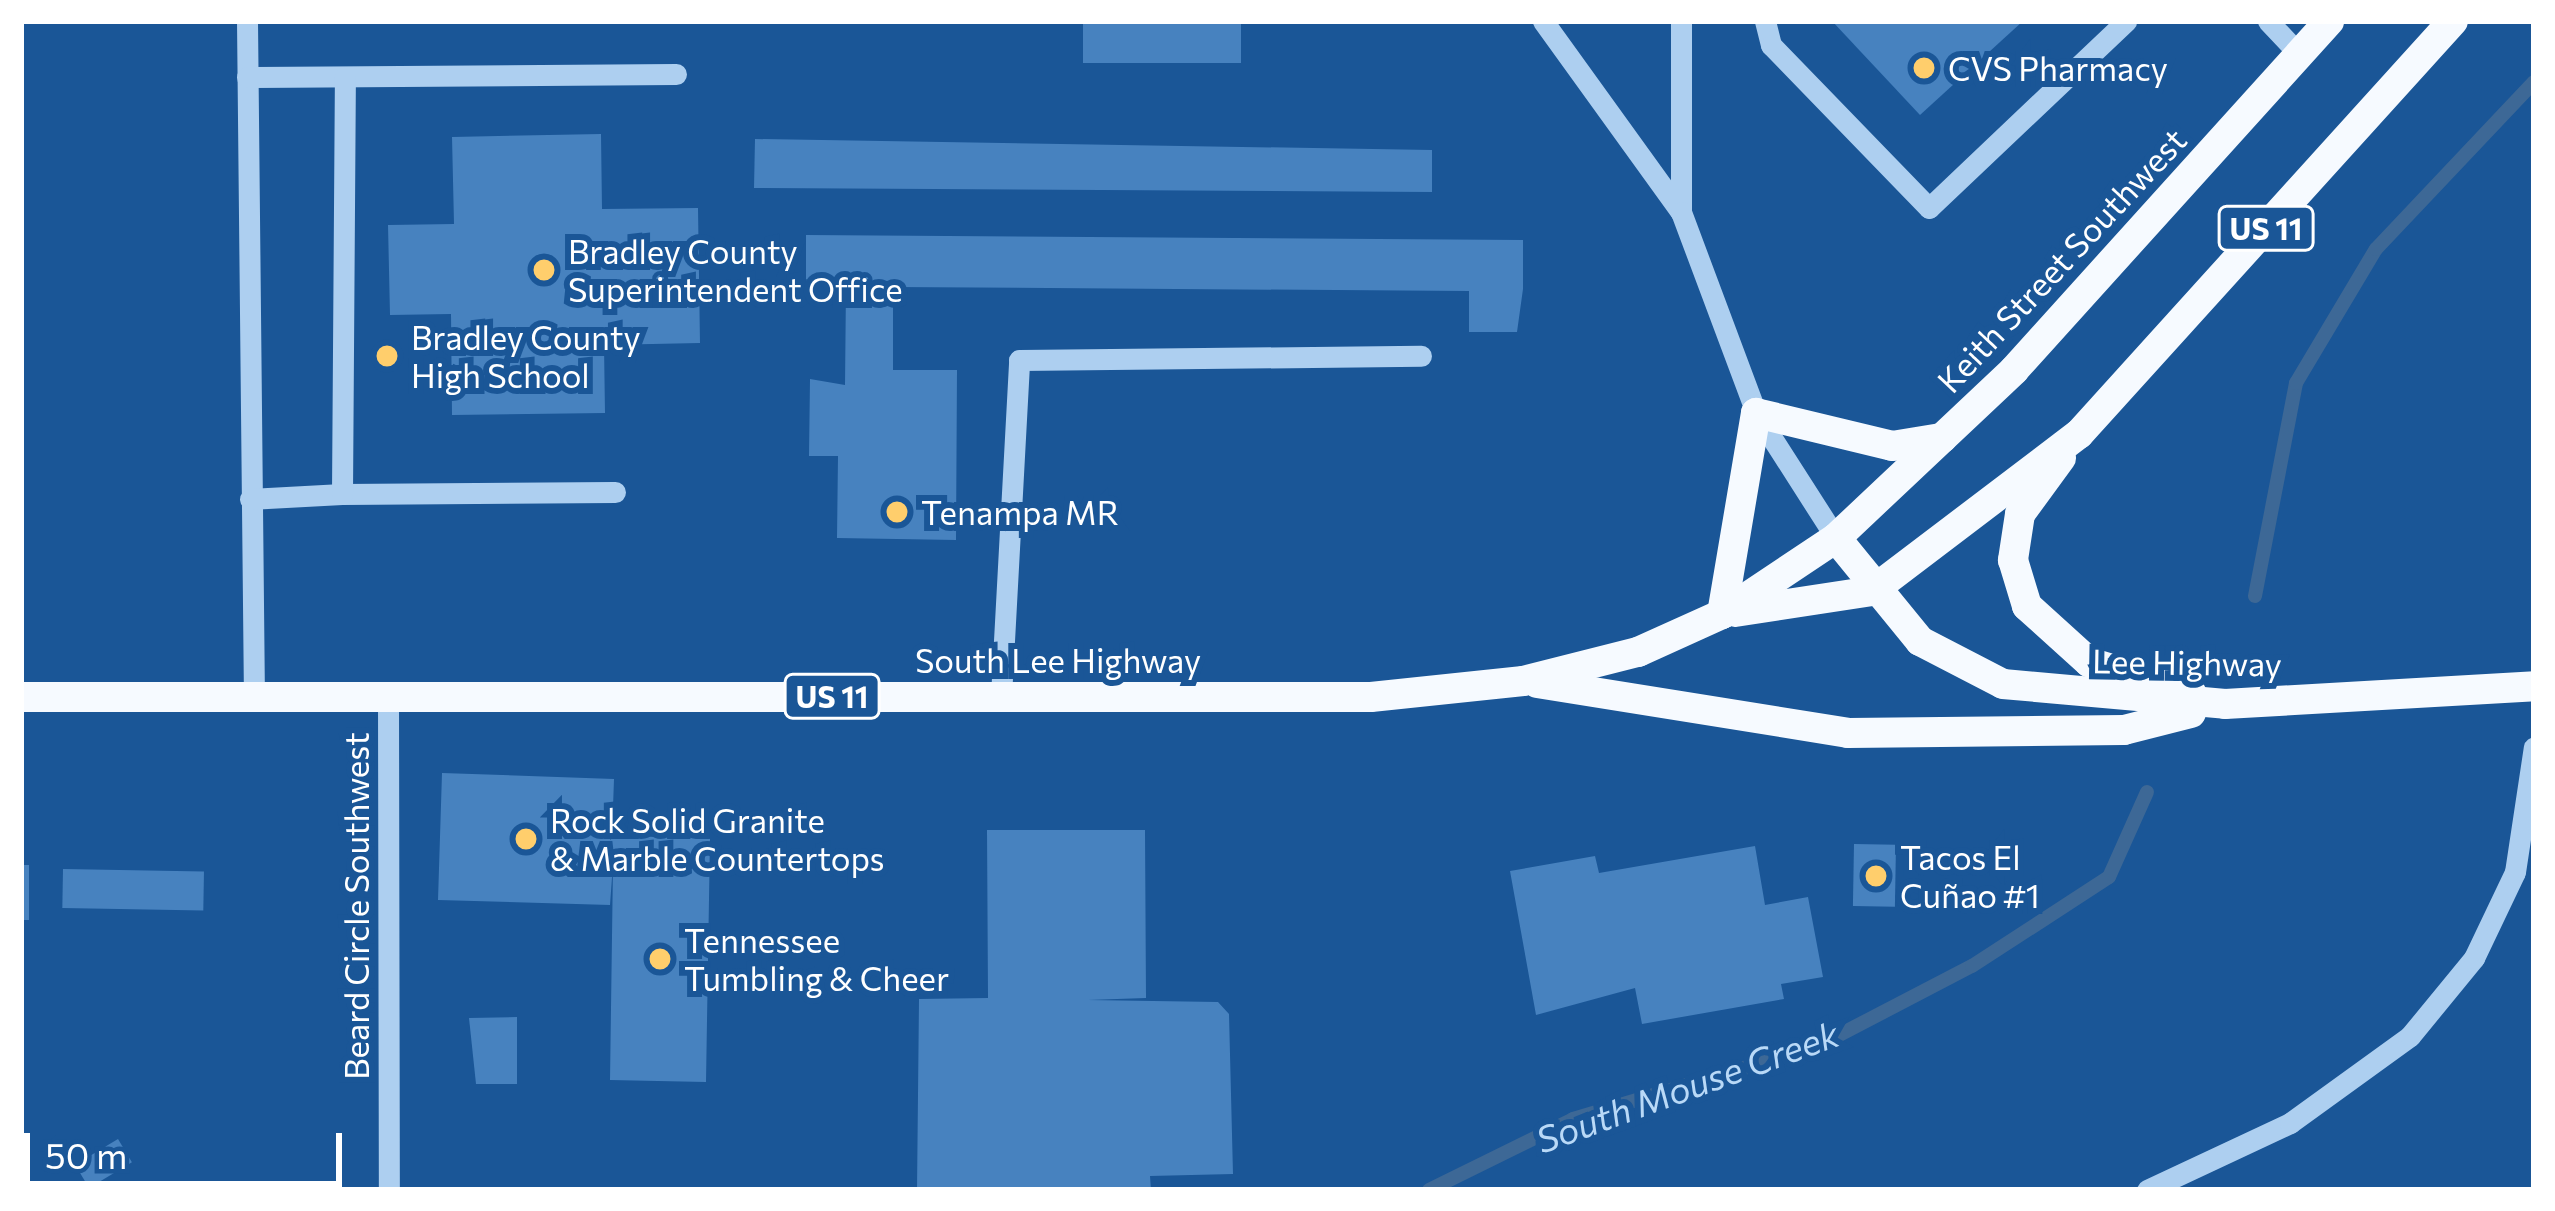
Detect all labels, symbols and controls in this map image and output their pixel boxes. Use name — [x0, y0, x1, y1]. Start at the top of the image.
place label: CVS Pharmacy — [1948, 48, 2168, 88]
marker: CVS Pharmacy — [1911, 55, 1937, 81]
street label: Keith Street Southwest — [1928, 120, 2194, 400]
road number: US 11 — [2215, 204, 2317, 252]
place label: Bradley County Superintendent Office — [568, 231, 903, 309]
marker: Bradley County Superintendent Office — [531, 257, 557, 283]
place label: Bradley County High School — [411, 317, 641, 395]
marker: Bradley County High School — [374, 343, 400, 369]
place label: Tenampa MR — [921, 492, 1119, 532]
marker: Tenampa MR — [884, 499, 910, 525]
street label: South Lee Highway — [915, 640, 1201, 680]
street label: Lee Highway — [2092, 641, 2282, 683]
road number: US 11 — [781, 672, 883, 720]
street label: Beard Circle Southwest — [336, 732, 376, 1080]
place label: Rock Solid Granite & Marble Countertops — [550, 800, 885, 878]
marker: Rock Solid Granite & Marble Countertops — [513, 826, 539, 852]
place label: Tacos El Cuñao #1 — [1900, 837, 2040, 915]
marker: Tacos El Cuñao #1 — [1863, 863, 1889, 889]
place label: Tennessee Tumbling & Cheer — [684, 920, 949, 998]
marker: Tennessee Tumbling & Cheer — [647, 946, 673, 972]
water label: South Mouse Creek — [1530, 1011, 1844, 1161]
scale bar — [30, 1109, 348, 1183]
text: 50 m — [45, 1132, 127, 1176]

